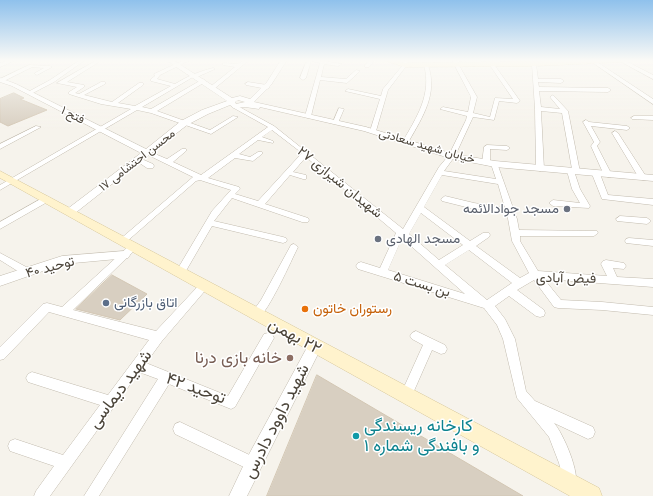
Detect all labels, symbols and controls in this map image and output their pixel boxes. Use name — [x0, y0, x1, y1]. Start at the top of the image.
street label: فتح ۱ — [59, 103, 87, 127]
street label: خیابان شهید سعادتی — [377, 125, 477, 167]
street label: محسن احتشامی ۱۷ — [96, 126, 178, 194]
street label: شهیدان شیرازی ۲۷ — [294, 142, 386, 222]
place label: مسجد جوادالائمه — [463, 201, 559, 217]
marker: مسجد جوادالائمه — [562, 204, 572, 214]
place label: مسجد الهادی — [386, 231, 460, 247]
marker: مسجد الهادی — [373, 234, 383, 244]
street label: توحید ۴۰ — [24, 252, 76, 282]
street label: بن بست ۵ — [392, 267, 452, 301]
street label: فیض آبادی — [536, 269, 596, 287]
place label: اتاق بازرگانی — [114, 295, 178, 311]
marker: اتاق بازرگانی — [101, 298, 111, 308]
place label: رستوران خاتون — [313, 301, 392, 317]
marker: رستوران خاتون — [300, 304, 310, 314]
street label: ٢٢ بهمن — [265, 313, 325, 359]
street label: شهید دیماسی — [84, 346, 156, 432]
place label: خانه بازی درنا — [195, 348, 282, 368]
marker: خانه بازی درنا — [285, 353, 295, 363]
street label: شهید داوود دادرس — [238, 360, 314, 482]
street label: توحید ۴۲ — [163, 368, 229, 408]
place label: کارخانه ریسندگی و بافندگی شماره ۱ — [364, 416, 480, 456]
marker: کارخانه ریسندگی و بافندگی شماره ۱ — [351, 431, 361, 441]

